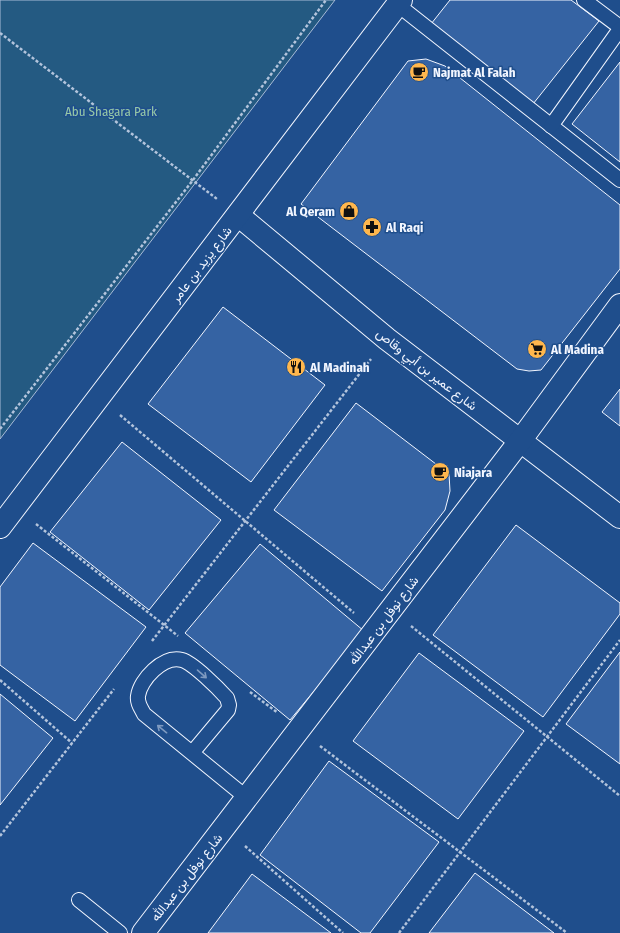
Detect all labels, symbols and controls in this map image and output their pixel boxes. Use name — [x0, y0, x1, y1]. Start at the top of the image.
cafe icon: Najmat Al Falah — [408, 61, 430, 83]
place label: Najmat Al Falah — [433, 65, 516, 80]
park label: Abu Shagara Park — [65, 104, 158, 119]
shop icon: Al Qeram — [338, 200, 360, 222]
place label: Al Qeram — [285, 204, 335, 219]
pharmacy icon: Al Raqi — [361, 216, 383, 238]
place label: Al Raqi — [385, 220, 423, 235]
street label: شارع يزيد بن عامر — [167, 223, 236, 307]
street label: شارع عمير بن أبي وقاص — [371, 325, 480, 416]
supermarket icon: Al Madina — [526, 338, 548, 360]
place label: Al Madina — [550, 342, 604, 357]
restaurant icon: Al Madinah — [285, 356, 307, 378]
place label: Al Madinah — [309, 360, 370, 375]
cafe icon: Niajara — [429, 461, 451, 483]
place label: Niajara — [454, 465, 493, 480]
street label: شارع نوفل بن عبدالله — [345, 573, 423, 669]
one-way arrow — [197, 670, 207, 679]
one-way arrow — [157, 724, 167, 733]
street label: شارع نوفل بن عبدالله — [147, 830, 227, 925]

